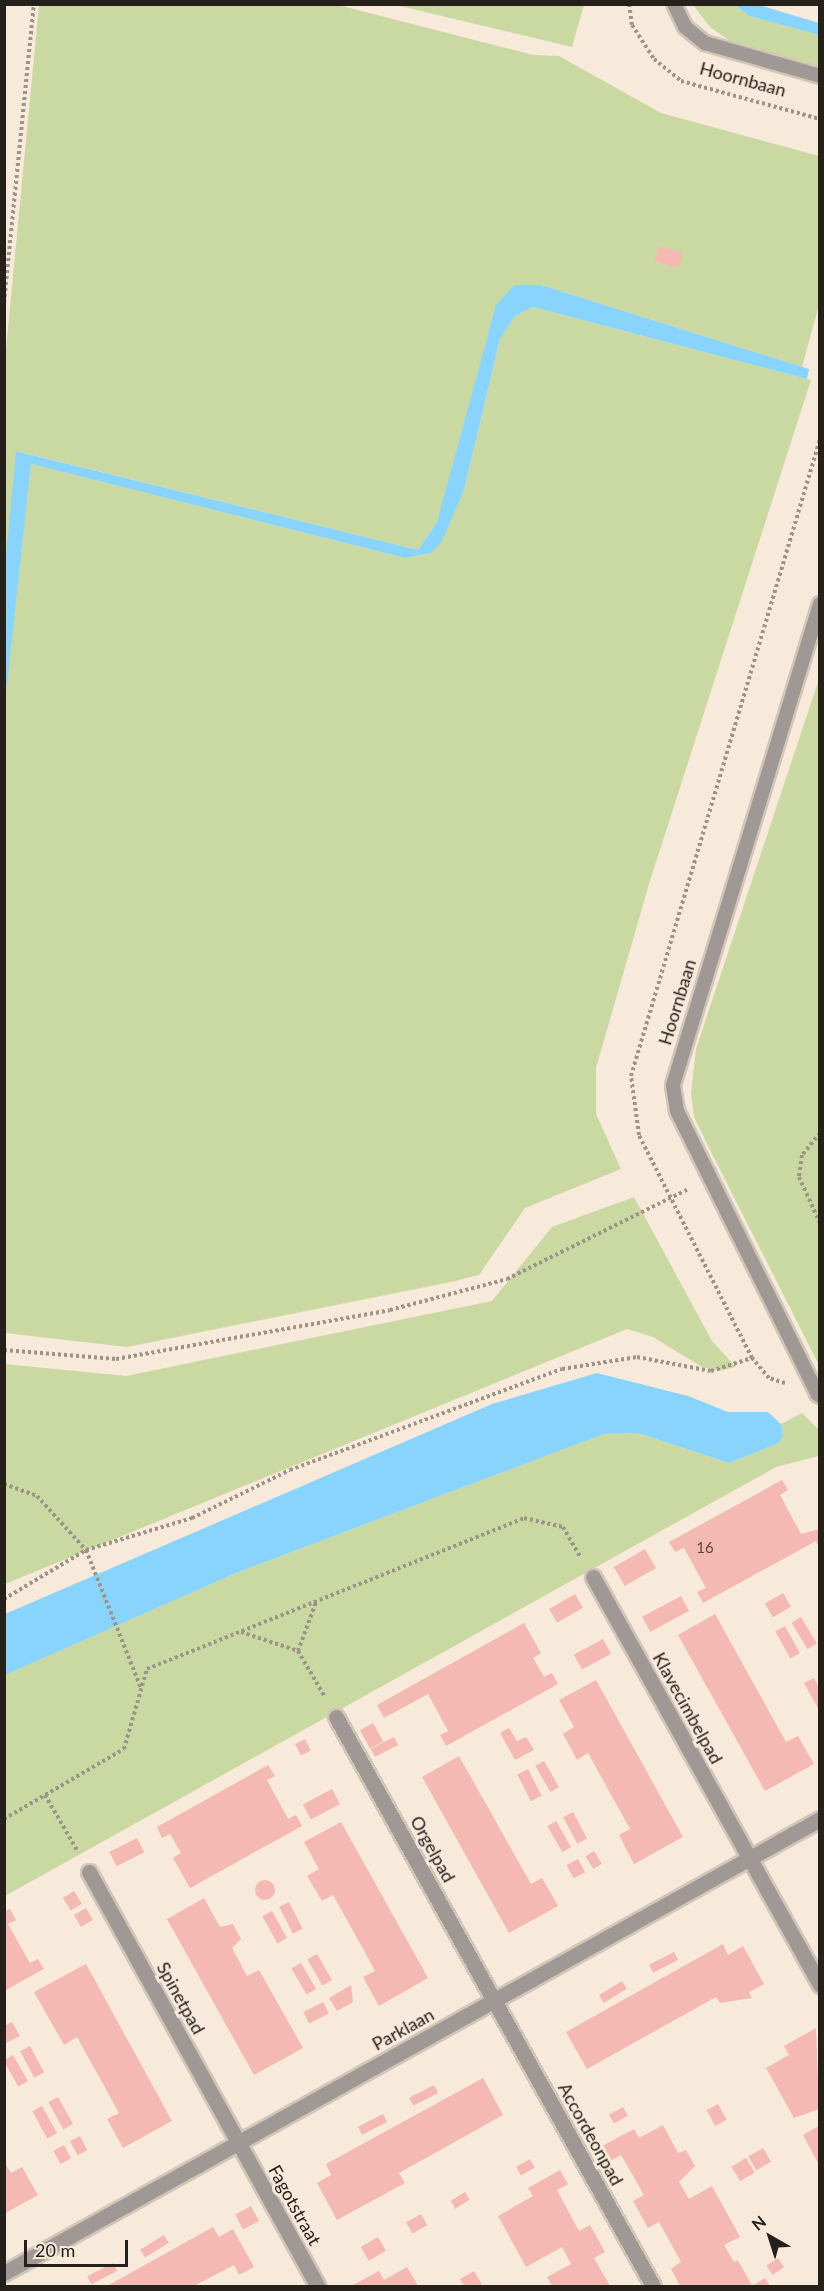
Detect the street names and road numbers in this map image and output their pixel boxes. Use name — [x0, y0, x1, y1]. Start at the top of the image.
street label: Hoornbaan — [697, 57, 789, 101]
street label: Hoornbaan — [654, 957, 700, 1047]
street label: Klavecimbelpad — [648, 1648, 728, 1768]
street label: Orgelpad — [406, 1812, 460, 1886]
street label: Spinetpad — [152, 1958, 210, 2038]
street label: Parklaan — [368, 2003, 438, 2055]
street label: Accordeonpad — [554, 2079, 628, 2189]
street label: Fagotstraat — [264, 2161, 326, 2249]

